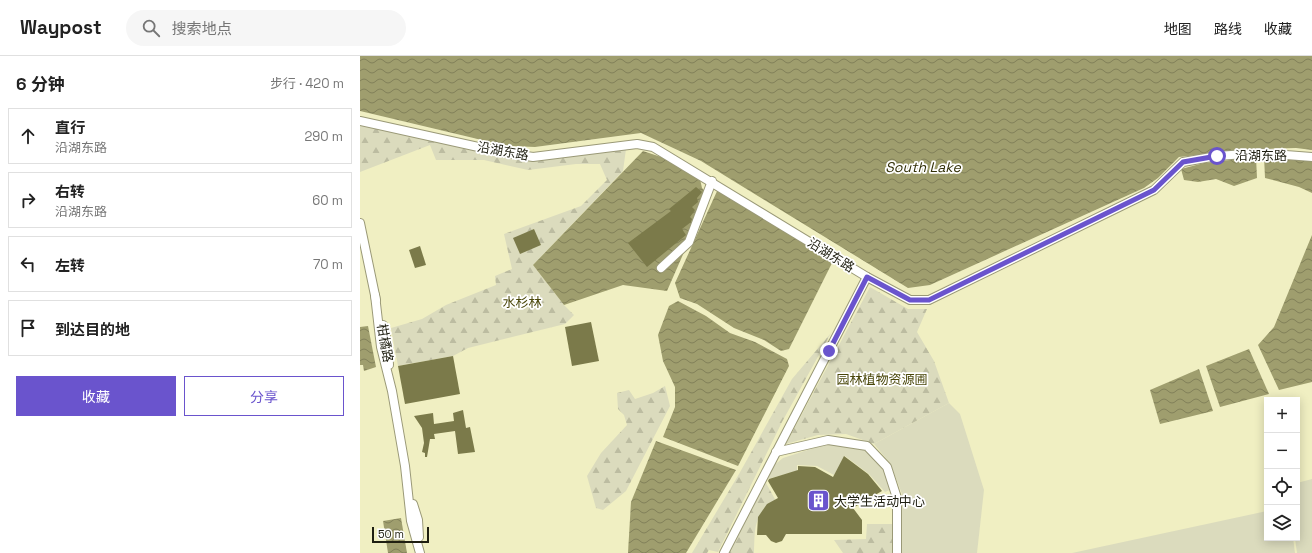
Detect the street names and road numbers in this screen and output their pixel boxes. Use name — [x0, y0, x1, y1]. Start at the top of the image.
street label: 沿湖东路 — [476, 138, 530, 164]
street label: 沿湖东路 — [1235, 147, 1287, 164]
street label: 沿湖东路 — [804, 234, 858, 276]
street label: 柑橘路 — [373, 322, 397, 364]

